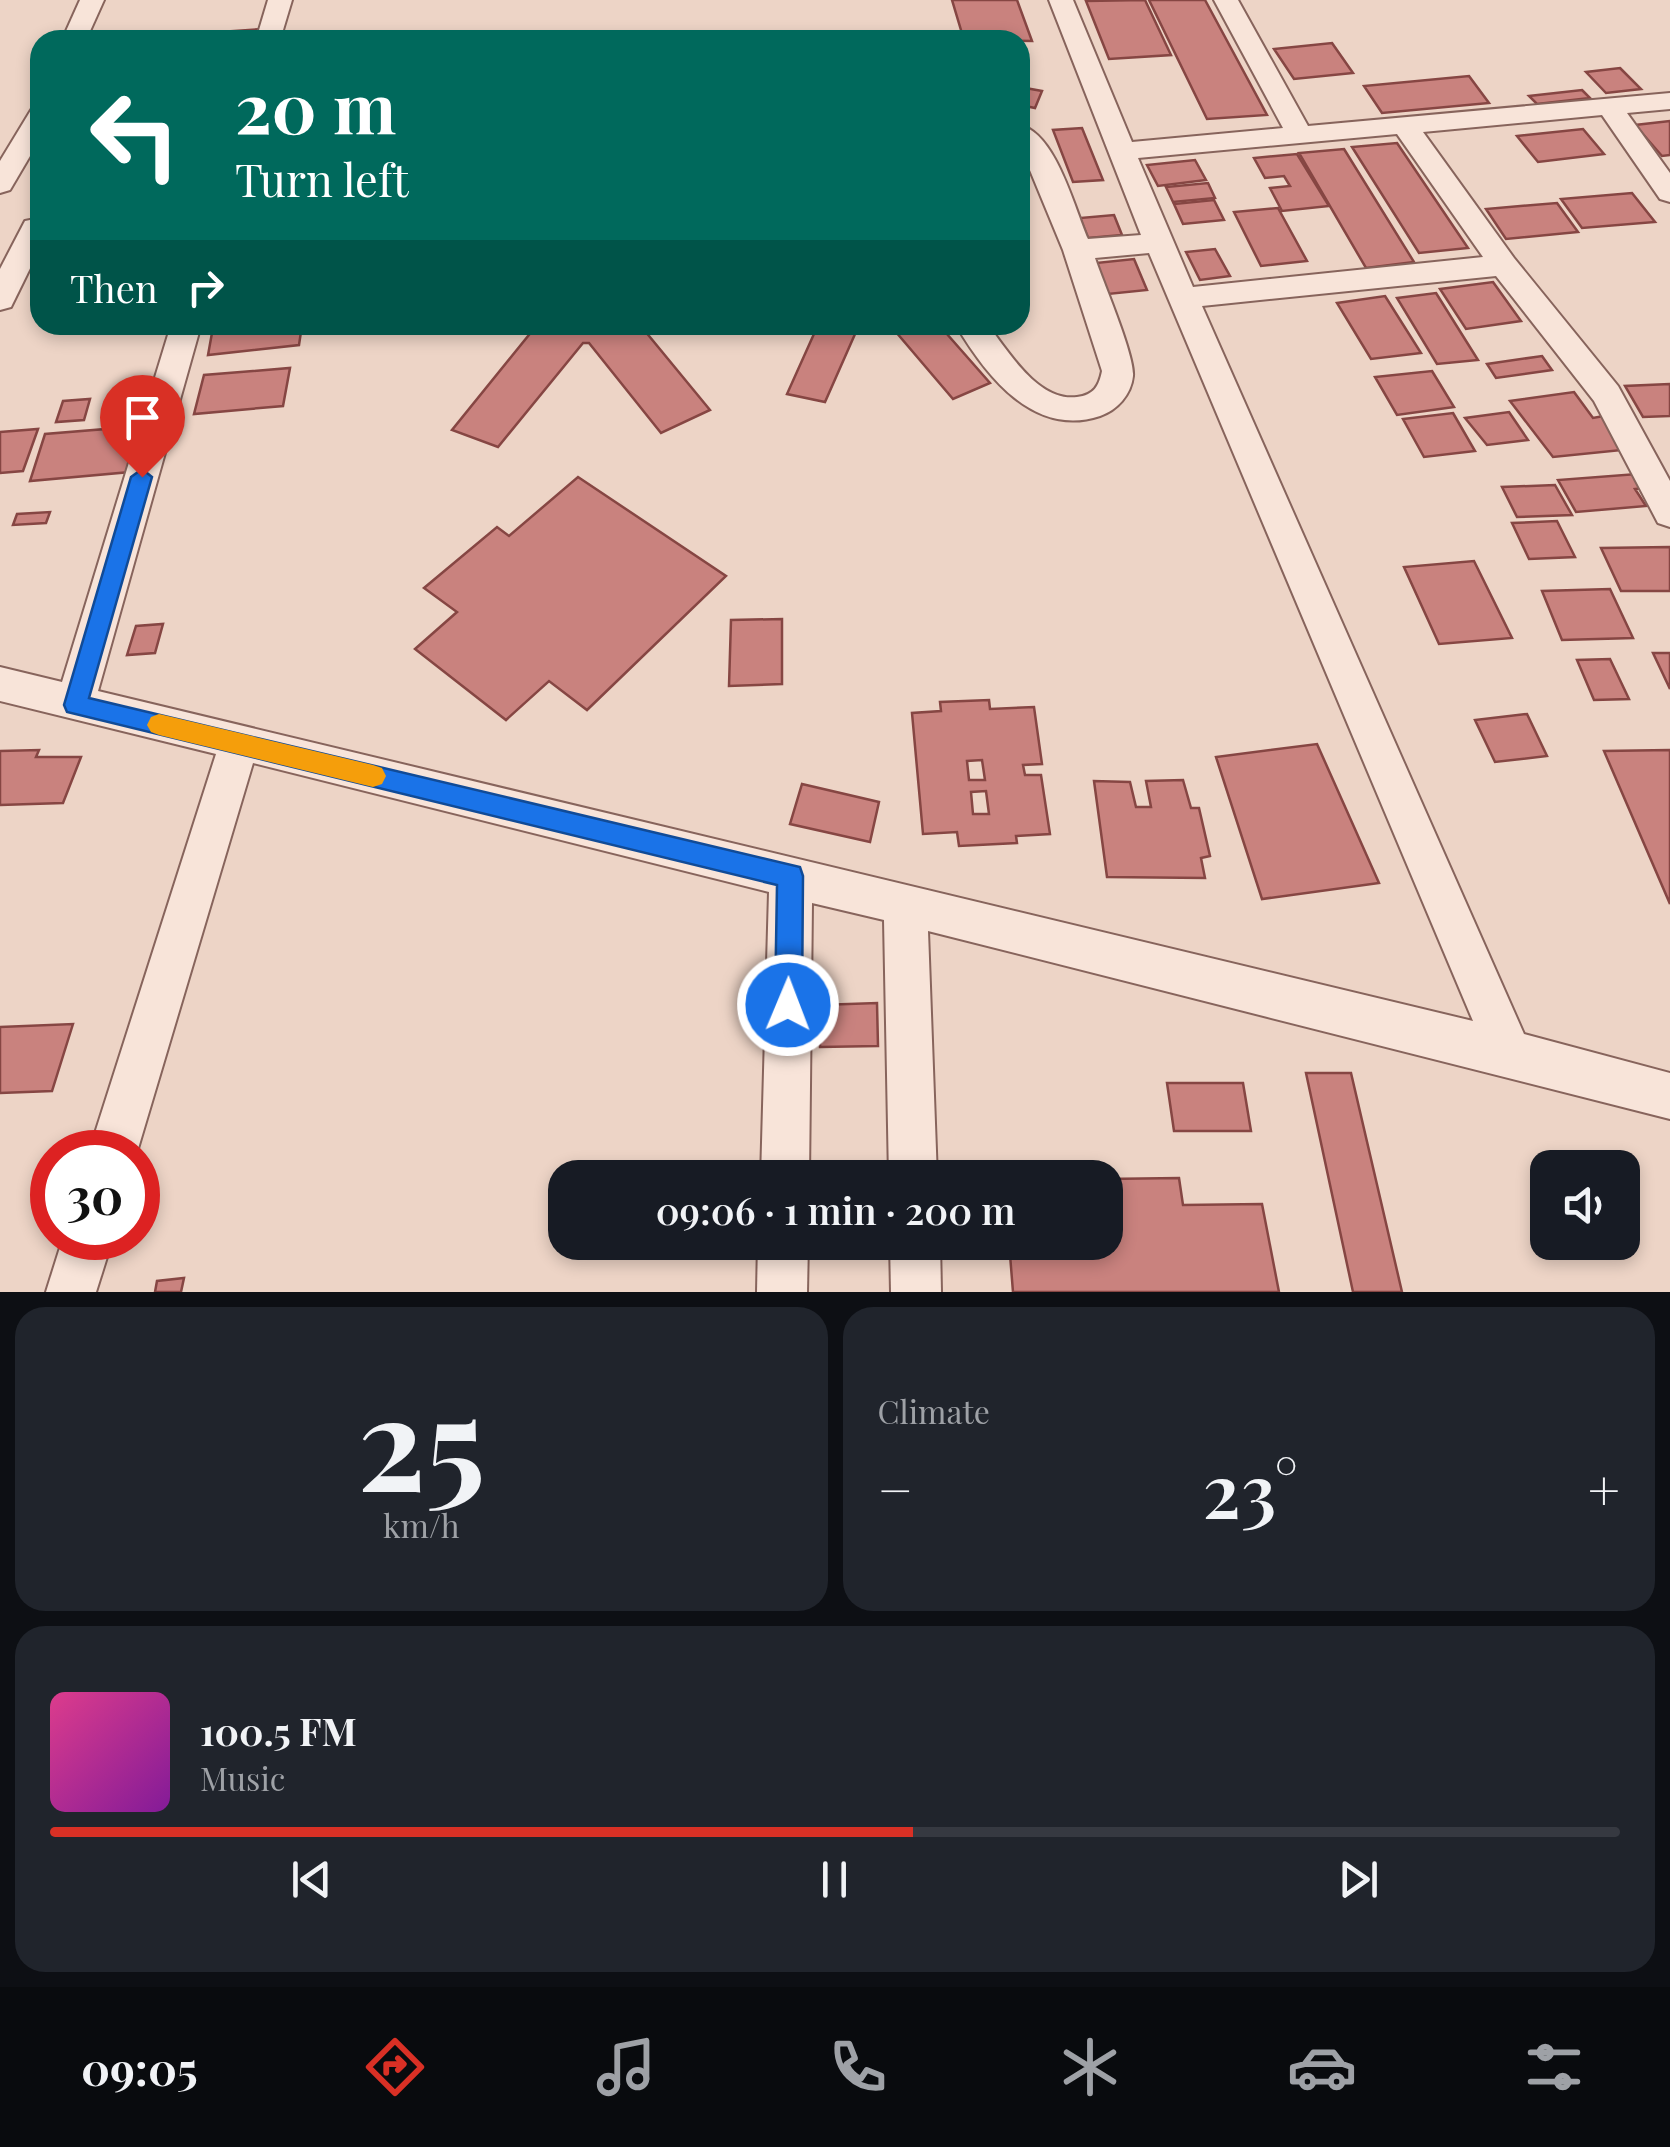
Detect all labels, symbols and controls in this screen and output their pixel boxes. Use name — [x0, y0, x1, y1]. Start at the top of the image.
text: 20 m — [235, 58, 396, 152]
icon: left — [70, 70, 200, 200]
text: Turn left — [235, 148, 409, 208]
icon: right — [178, 260, 233, 315]
text: Then — [70, 262, 158, 313]
pin — [100, 375, 185, 478]
icon: arrive — [115, 390, 170, 445]
position arrow — [736, 953, 840, 1057]
speed limit sign: 30 — [30, 1130, 160, 1260]
map controls — [1530, 1150, 1640, 1260]
button: sound — [1530, 1150, 1640, 1260]
text: 09:06 · 1 min · 200 m — [656, 1184, 1015, 1235]
text: 25 — [357, 1351, 485, 1525]
text: Climate — [878, 1389, 990, 1432]
text: 23° — [1203, 1438, 1298, 1538]
text: − — [878, 1451, 913, 1525]
text: + — [1588, 1451, 1620, 1525]
text: km/h — [383, 1503, 460, 1546]
text: 100.5 FM — [200, 1705, 357, 1756]
text: Music — [200, 1756, 285, 1799]
icon: previous — [284, 1852, 339, 1907]
icon: pause — [807, 1852, 862, 1907]
icon: next — [1331, 1852, 1386, 1907]
icon: directions — [360, 2032, 430, 2102]
icon: music — [591, 2032, 661, 2102]
icon: phone — [823, 2032, 893, 2102]
icon: climate — [1055, 2032, 1125, 2102]
icon: car — [1287, 2032, 1357, 2102]
icon: filters — [1519, 2032, 1589, 2102]
text: 09:05 — [81, 2037, 198, 2097]

